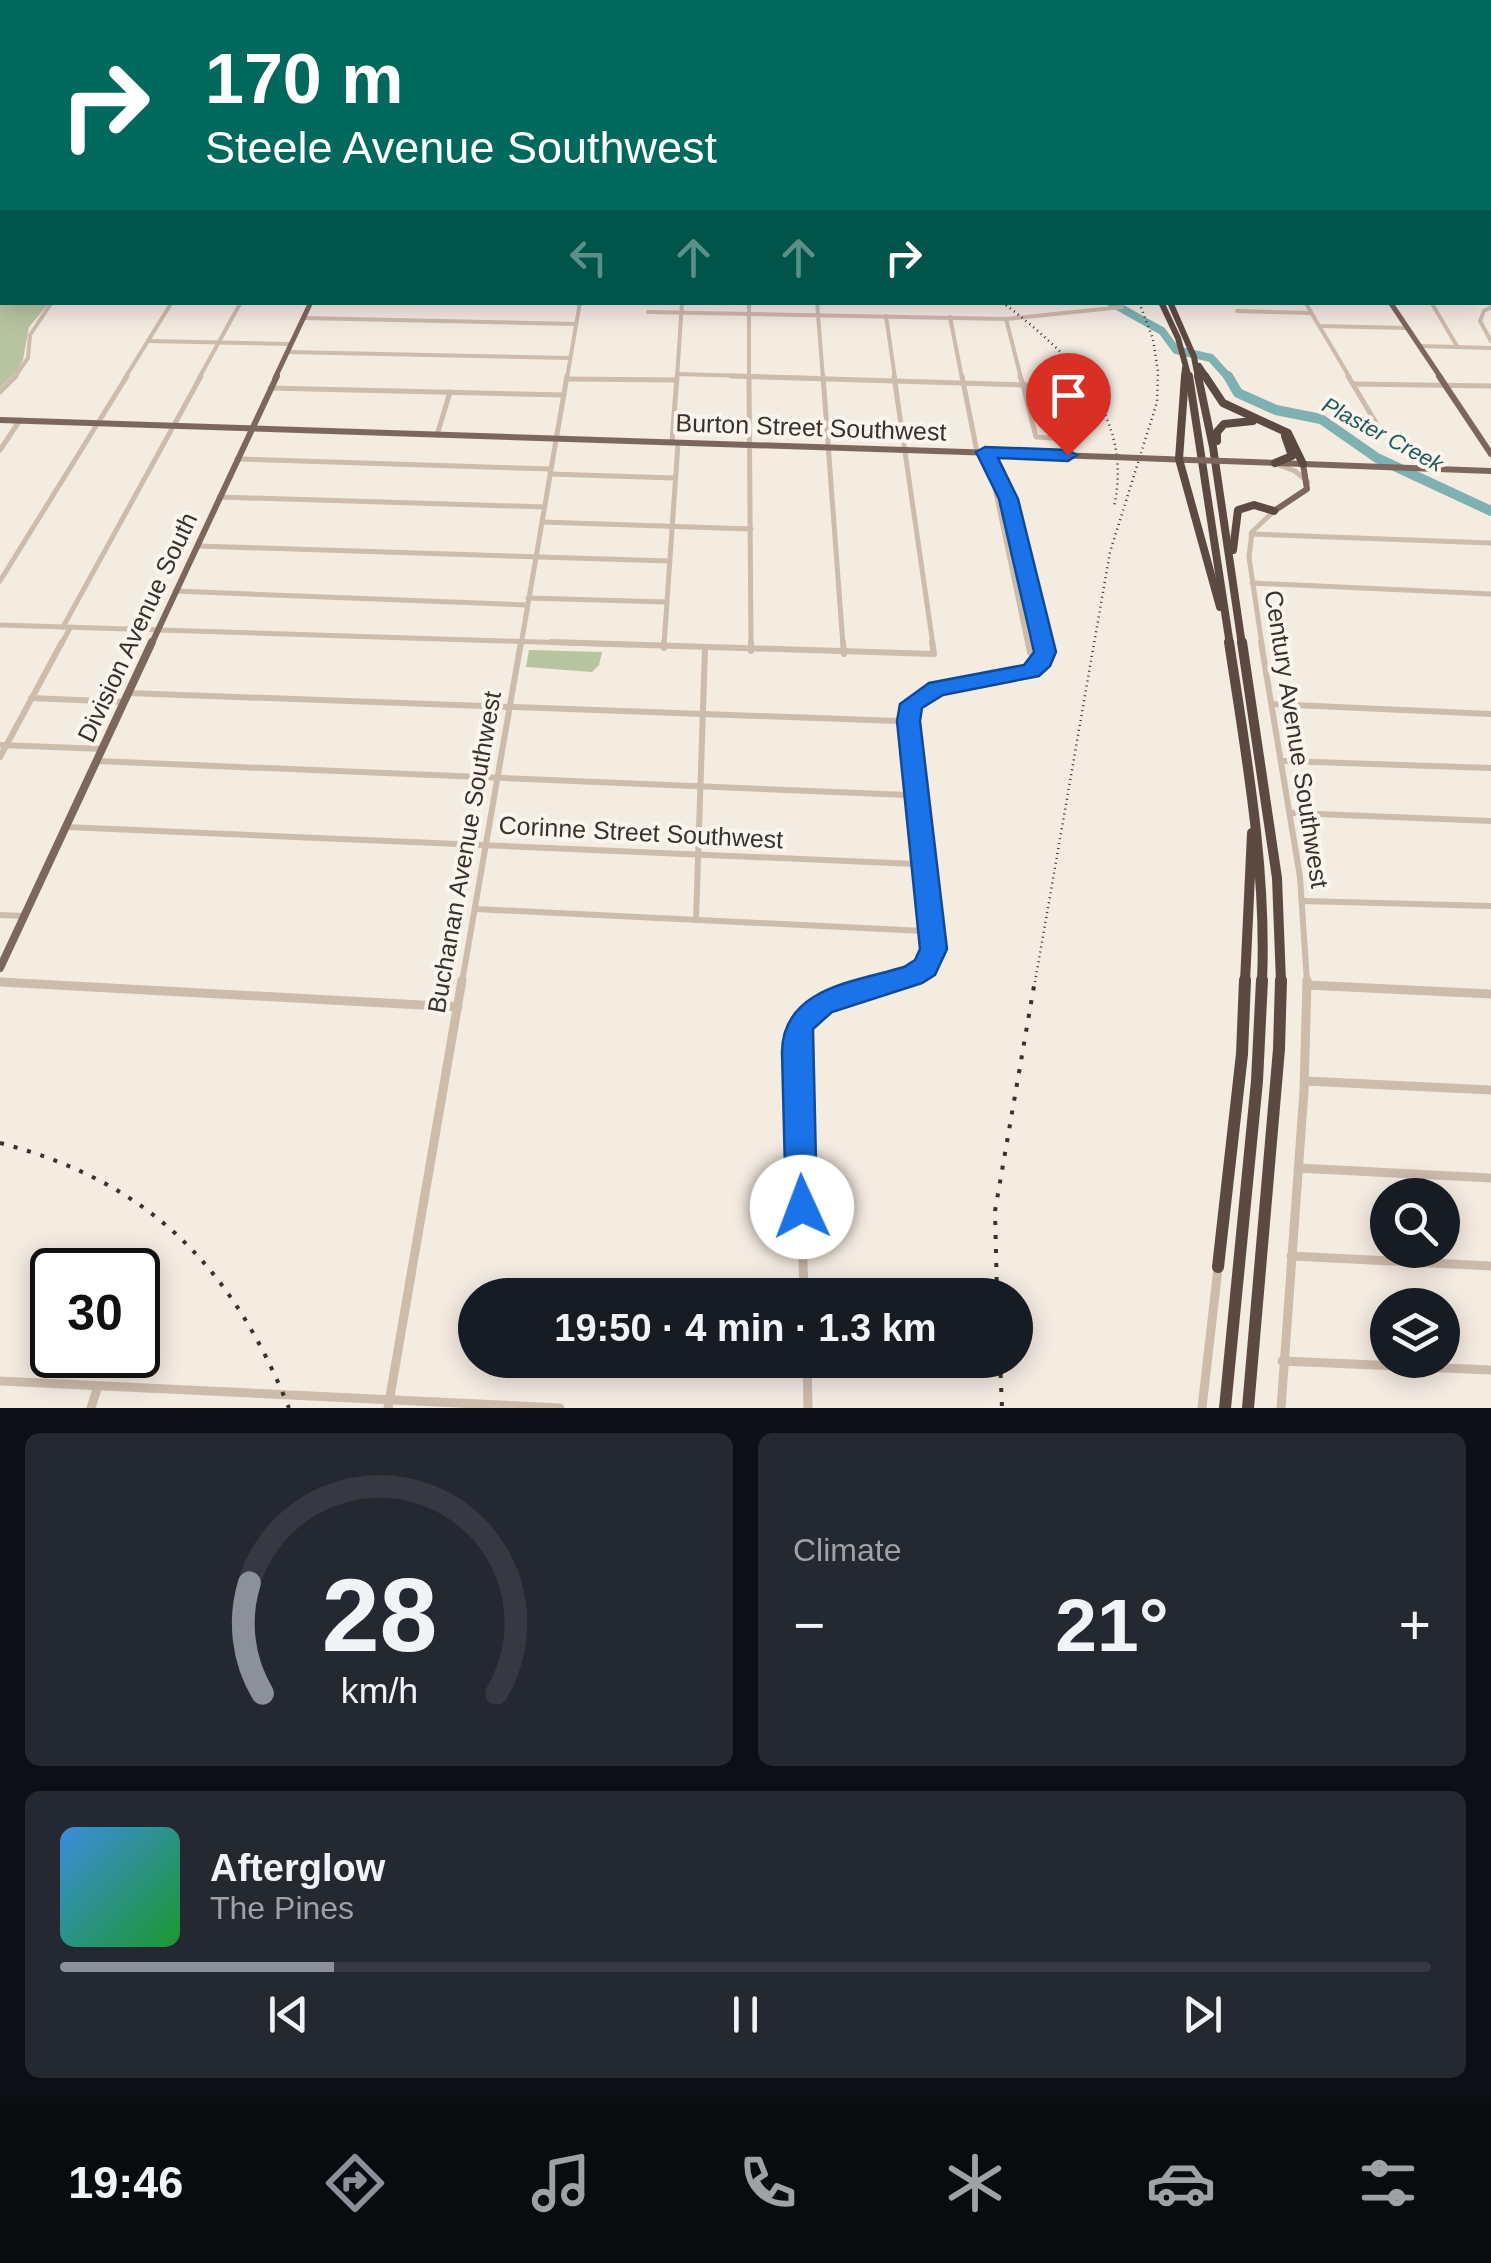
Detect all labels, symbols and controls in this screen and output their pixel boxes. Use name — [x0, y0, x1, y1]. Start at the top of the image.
icon: right — [40, 40, 170, 170]
text: 170 m — [205, 40, 403, 118]
text: Steele Avenue Southwest — [205, 122, 717, 173]
icon: left — [561, 230, 616, 285]
icon: ahead — [666, 230, 721, 285]
icon: ahead — [771, 230, 826, 285]
icon: right — [876, 230, 931, 285]
pin — [1026, 353, 1111, 456]
icon: arrive — [1041, 368, 1096, 423]
water label: Plaster Creek — [1318, 392, 1448, 477]
street label: Burton Street Southwest — [675, 408, 947, 446]
street label: Division Avenue South — [72, 508, 202, 746]
street label: Century Avenue Southwest — [1260, 588, 1334, 890]
street label: Buchanan Avenue Southwest — [422, 689, 506, 1015]
street label: Corinne Street Southwest — [498, 811, 784, 853]
position arrow — [750, 1155, 854, 1259]
map controls — [1370, 1178, 1460, 1378]
button: search — [1370, 1178, 1460, 1268]
speed limit sign: 30 — [30, 1248, 160, 1378]
button: layers — [1370, 1288, 1460, 1378]
text: 19:50 · 4 min · 1.3 km — [554, 1307, 937, 1349]
text: Climate — [793, 1532, 901, 1568]
text: 28 — [321, 1557, 437, 1673]
text: 21° — [1055, 1583, 1169, 1667]
text: − — [793, 1594, 825, 1656]
text: + — [1399, 1594, 1431, 1656]
text: km/h — [340, 1671, 418, 1711]
text: Afterglow — [210, 1847, 385, 1889]
text: The Pines — [210, 1890, 354, 1926]
icon: previous — [261, 1987, 316, 2042]
icon: pause — [718, 1987, 773, 2042]
icon: next — [1175, 1987, 1230, 2042]
icon: directions — [320, 2148, 390, 2218]
icon: music — [526, 2148, 596, 2218]
icon: phone — [733, 2148, 803, 2218]
icon: climate — [940, 2148, 1010, 2218]
icon: car — [1146, 2148, 1216, 2218]
icon: filters — [1353, 2148, 1423, 2218]
text: 19:46 — [68, 2157, 183, 2208]

